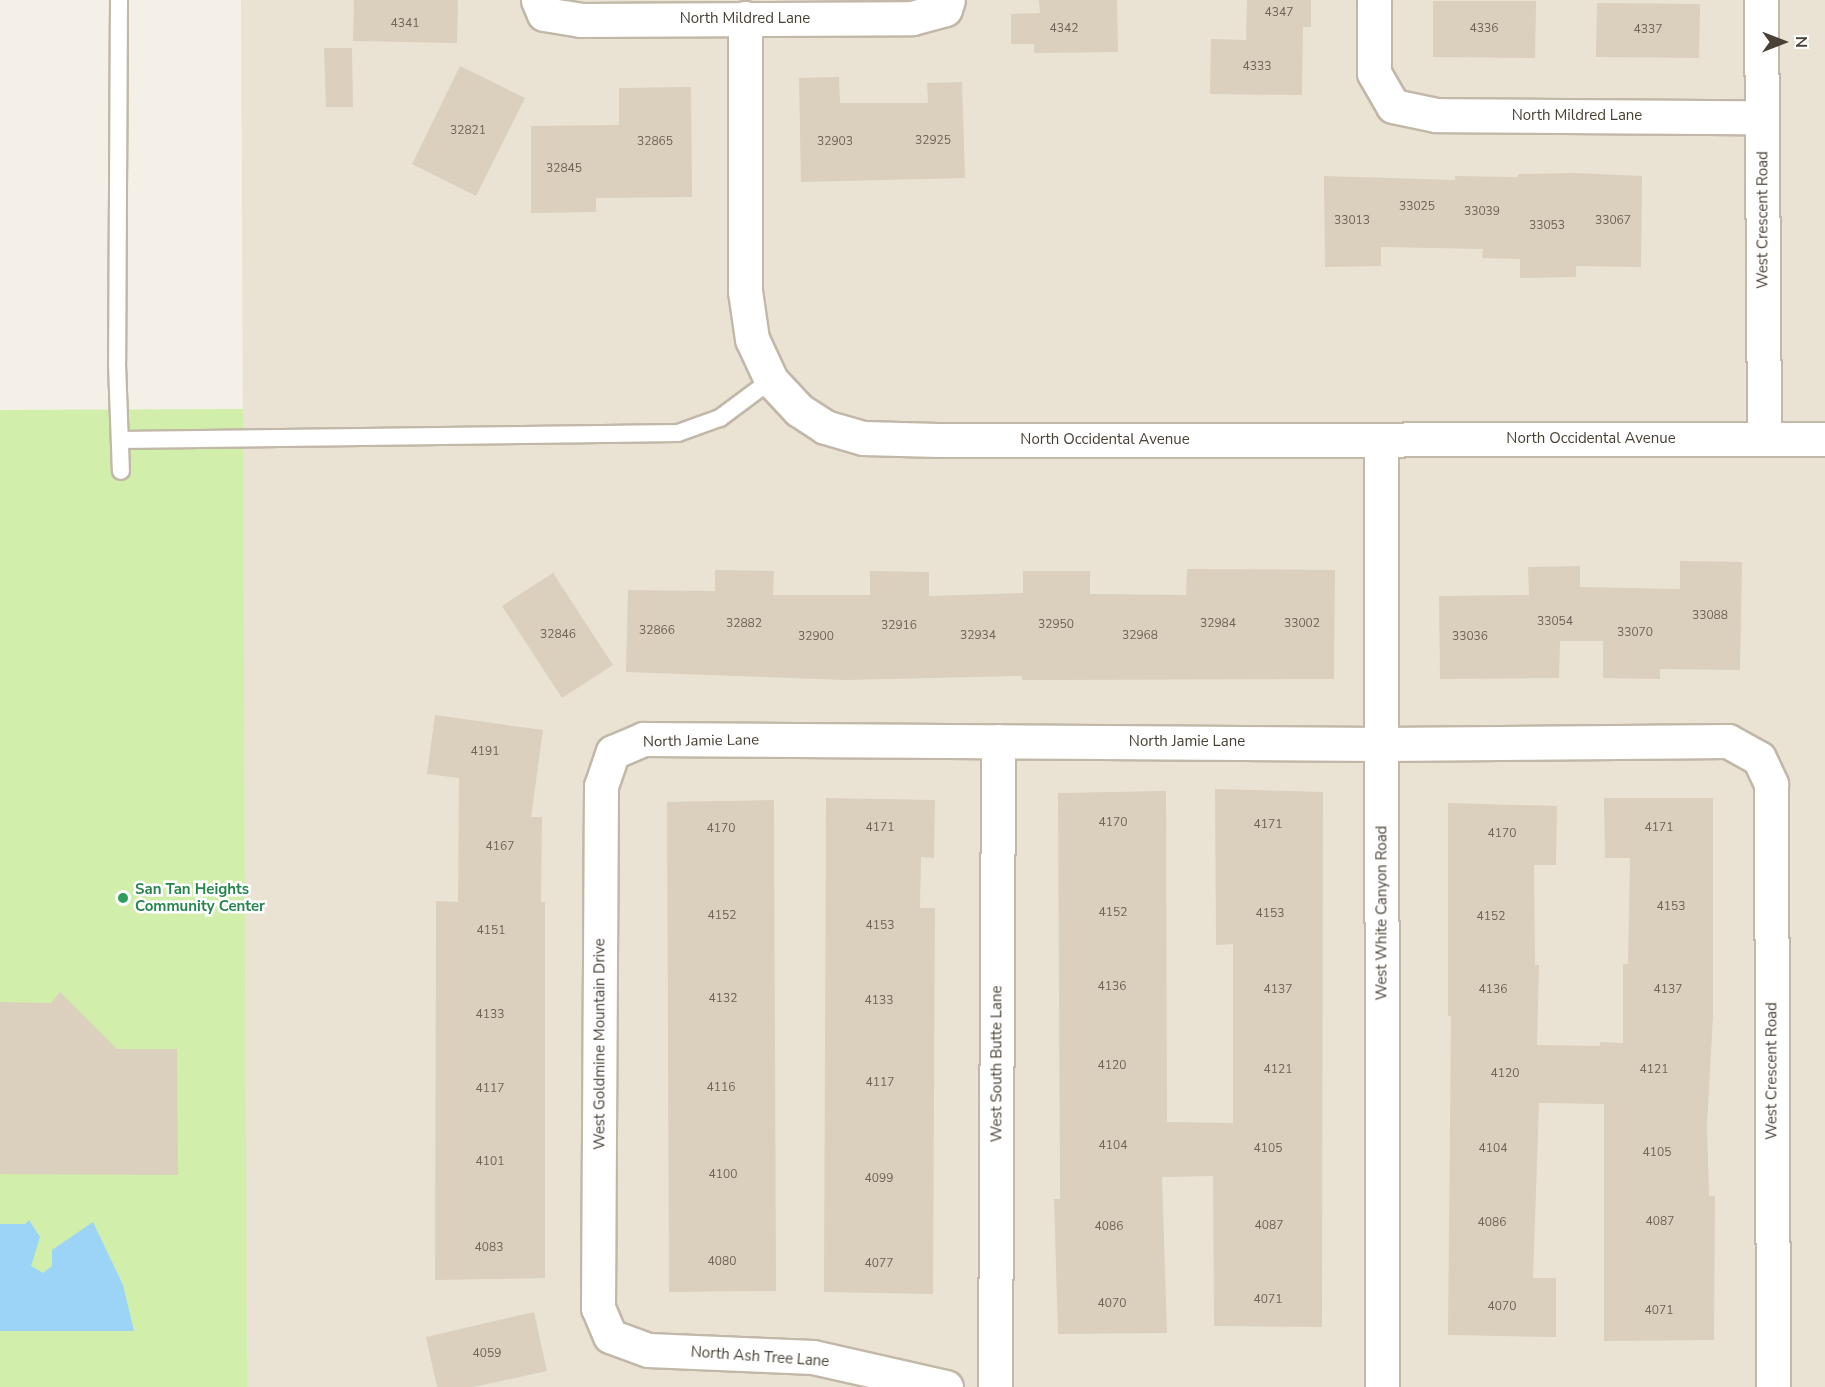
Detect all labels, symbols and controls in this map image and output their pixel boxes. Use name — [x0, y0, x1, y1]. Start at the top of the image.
house number: 4347 — [1265, 6, 1293, 20]
street label: North Mildred Lane — [680, 10, 810, 28]
north arrow — [1753, 12, 1813, 72]
house number: 4341 — [391, 17, 419, 31]
house number: 4342 — [1050, 22, 1078, 36]
house number: 4336 — [1470, 22, 1498, 36]
house number: 4337 — [1634, 23, 1662, 37]
text: N — [1790, 36, 1812, 48]
house number: 4333 — [1243, 60, 1271, 74]
street label: North Mildred Lane — [1512, 107, 1642, 125]
house number: 32821 — [450, 124, 486, 138]
house number: 32925 — [915, 134, 951, 148]
house number: 32865 — [637, 135, 673, 149]
house number: 32903 — [817, 135, 853, 149]
street label: West Crescent Road — [1754, 151, 1772, 289]
house number: 32845 — [546, 162, 582, 176]
house number: 33025 — [1399, 200, 1435, 214]
house number: 33039 — [1464, 205, 1500, 219]
house number: 33013 — [1334, 214, 1370, 228]
house number: 33067 — [1595, 214, 1631, 228]
house number: 33053 — [1529, 219, 1565, 233]
street label: North Occidental Avenue — [1506, 430, 1676, 448]
street label: North Occidental Avenue — [1020, 431, 1190, 449]
house number: 33088 — [1692, 609, 1728, 623]
house number: 33054 — [1537, 615, 1573, 629]
house number: 32882 — [726, 617, 762, 631]
house number: 32984 — [1200, 617, 1236, 631]
house number: 33002 — [1284, 617, 1320, 631]
house number: 32950 — [1038, 618, 1074, 632]
house number: 32916 — [881, 619, 917, 633]
house number: 32866 — [639, 624, 675, 638]
house number: 33070 — [1617, 626, 1653, 640]
house number: 32846 — [540, 628, 576, 642]
house number: 32934 — [960, 629, 996, 643]
house number: 32968 — [1122, 629, 1158, 643]
house number: 32900 — [798, 630, 834, 644]
house number: 33036 — [1452, 630, 1488, 644]
street label: North Jamie Lane — [643, 731, 759, 751]
street label: North Jamie Lane — [1129, 733, 1245, 751]
house number: 4191 — [471, 745, 499, 759]
house number: 4170 — [1099, 816, 1127, 830]
house number: 4171 — [1254, 818, 1282, 832]
house number: 4171 — [866, 821, 894, 835]
house number: 4171 — [1645, 821, 1673, 835]
house number: 4170 — [707, 822, 735, 836]
street label: West White Canyon Road — [1373, 826, 1391, 1000]
house number: 4170 — [1488, 827, 1516, 841]
house number: 4167 — [486, 840, 514, 854]
place label: San Tan Heights Community Center — [135, 880, 265, 915]
marker: San Tan Heights Community Center — [116, 891, 130, 905]
house number: 4153 — [1657, 900, 1685, 914]
house number: 4152 — [1099, 906, 1127, 920]
house number: 4153 — [1256, 907, 1284, 921]
house number: 4152 — [708, 909, 736, 923]
house number: 4152 — [1477, 910, 1505, 924]
house number: 4153 — [866, 919, 894, 933]
house number: 4151 — [477, 924, 505, 938]
street label: West Goldmine Mountain Drive — [591, 938, 609, 1150]
house number: 4136 — [1098, 980, 1126, 994]
house number: 4137 — [1264, 983, 1292, 997]
house number: 4136 — [1479, 983, 1507, 997]
house number: 4137 — [1654, 983, 1682, 997]
street label: West South Butte Lane — [988, 986, 1006, 1142]
house number: 4132 — [709, 992, 737, 1006]
house number: 4133 — [865, 994, 893, 1008]
street label: West Crescent Road — [1763, 1002, 1781, 1140]
house number: 4133 — [476, 1008, 504, 1022]
house number: 4120 — [1098, 1059, 1126, 1073]
house number: 4121 — [1264, 1063, 1292, 1077]
house number: 4121 — [1640, 1063, 1668, 1077]
house number: 4120 — [1491, 1067, 1519, 1081]
house number: 4117 — [866, 1076, 894, 1090]
house number: 4116 — [707, 1081, 735, 1095]
house number: 4117 — [476, 1082, 504, 1096]
house number: 4104 — [1099, 1139, 1127, 1153]
house number: 4105 — [1254, 1142, 1282, 1156]
house number: 4104 — [1479, 1142, 1507, 1156]
house number: 4105 — [1643, 1146, 1671, 1160]
house number: 4101 — [476, 1155, 504, 1169]
house number: 4100 — [709, 1168, 737, 1182]
house number: 4099 — [865, 1172, 893, 1186]
house number: 4087 — [1646, 1215, 1674, 1229]
house number: 4086 — [1478, 1216, 1506, 1230]
house number: 4087 — [1255, 1219, 1283, 1233]
house number: 4086 — [1095, 1220, 1123, 1234]
house number: 4083 — [475, 1241, 503, 1255]
house number: 4080 — [708, 1255, 736, 1269]
house number: 4077 — [865, 1257, 893, 1271]
house number: 4071 — [1254, 1293, 1282, 1307]
house number: 4070 — [1098, 1297, 1126, 1311]
house number: 4070 — [1488, 1300, 1516, 1314]
house number: 4071 — [1645, 1304, 1673, 1318]
street label: North Ash Tree Lane — [690, 1343, 830, 1371]
house number: 4059 — [473, 1347, 501, 1361]

